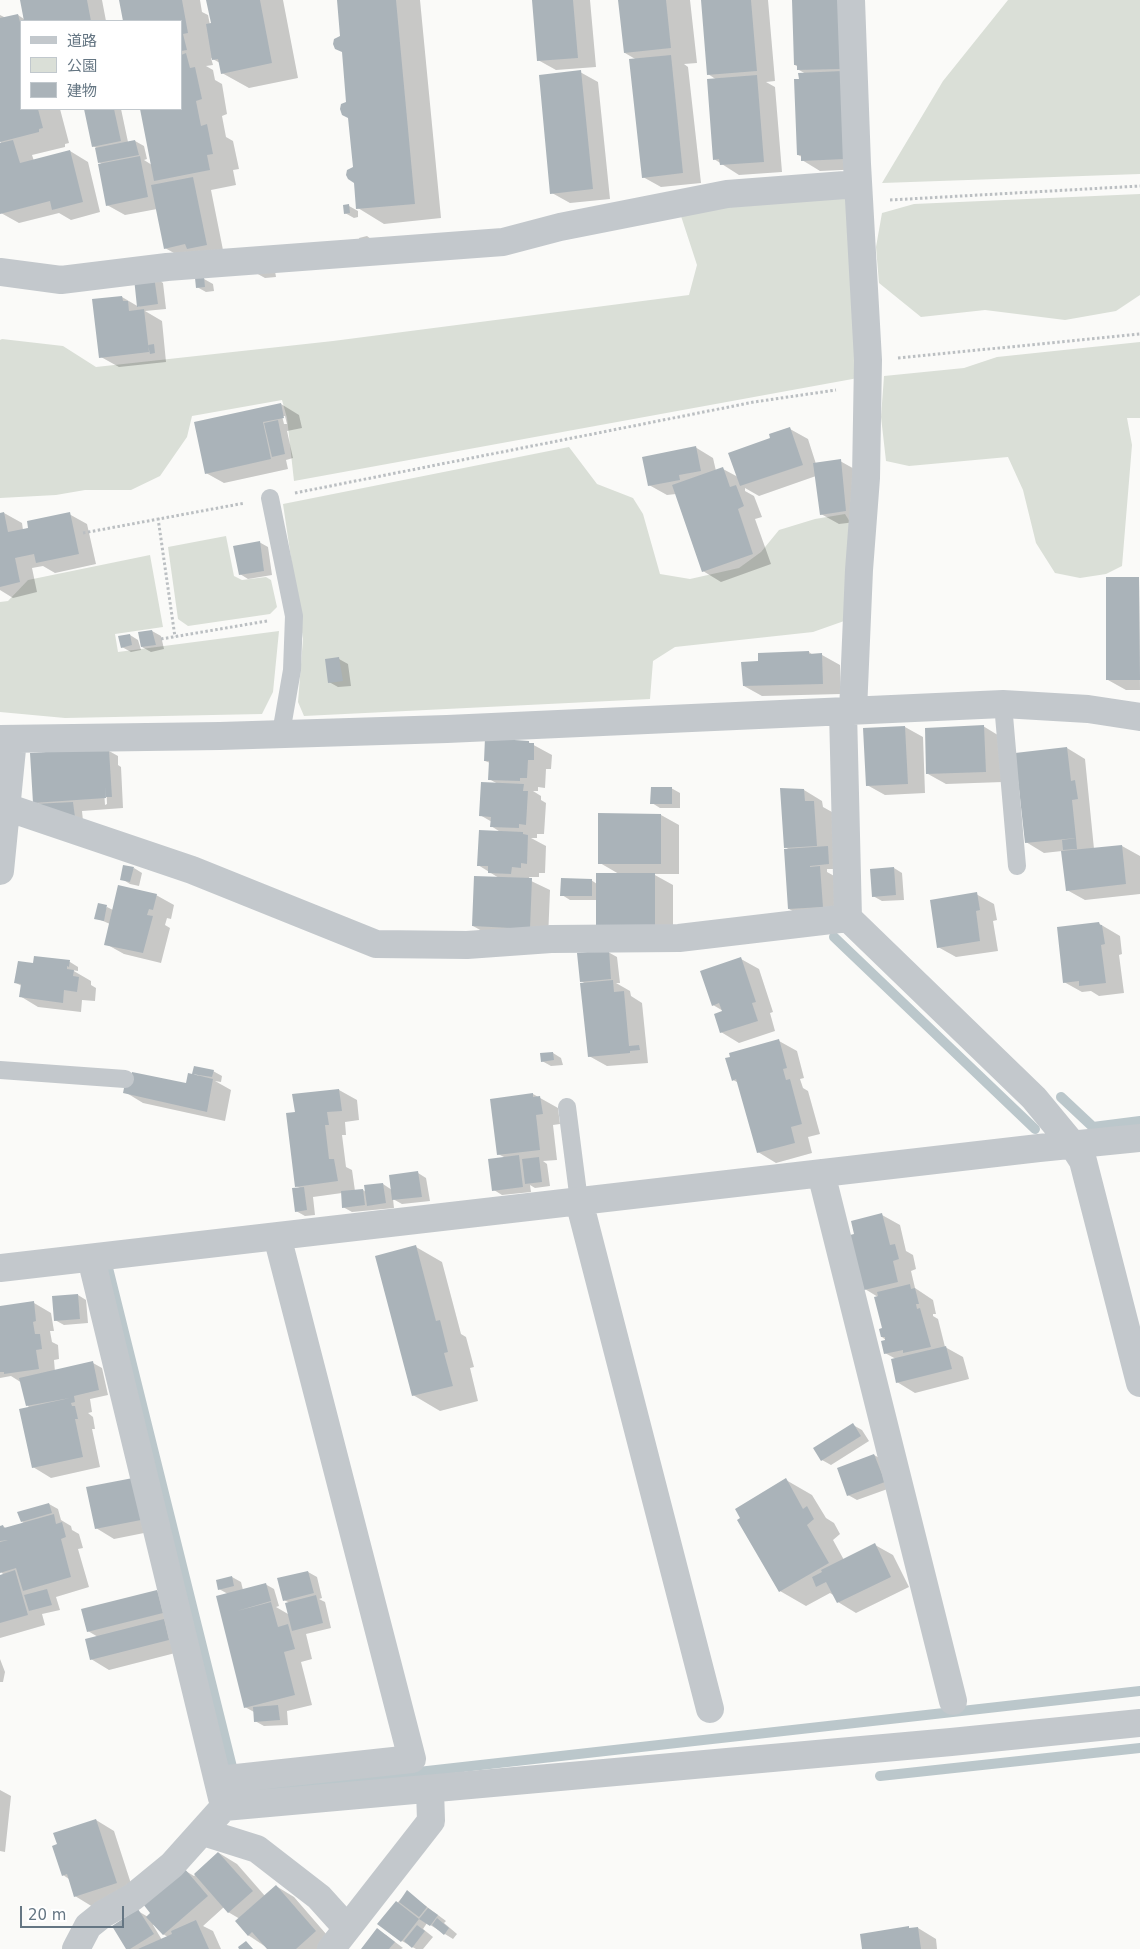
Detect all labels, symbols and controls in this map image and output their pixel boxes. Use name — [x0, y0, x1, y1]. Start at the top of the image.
legend — [20, 20, 182, 110]
text: 道路 — [67, 32, 97, 50]
text: 公園 — [67, 57, 97, 75]
text: 建物 — [67, 82, 97, 100]
scale bar — [22, 1896, 126, 1928]
text: 20 m — [28, 1906, 66, 1924]

